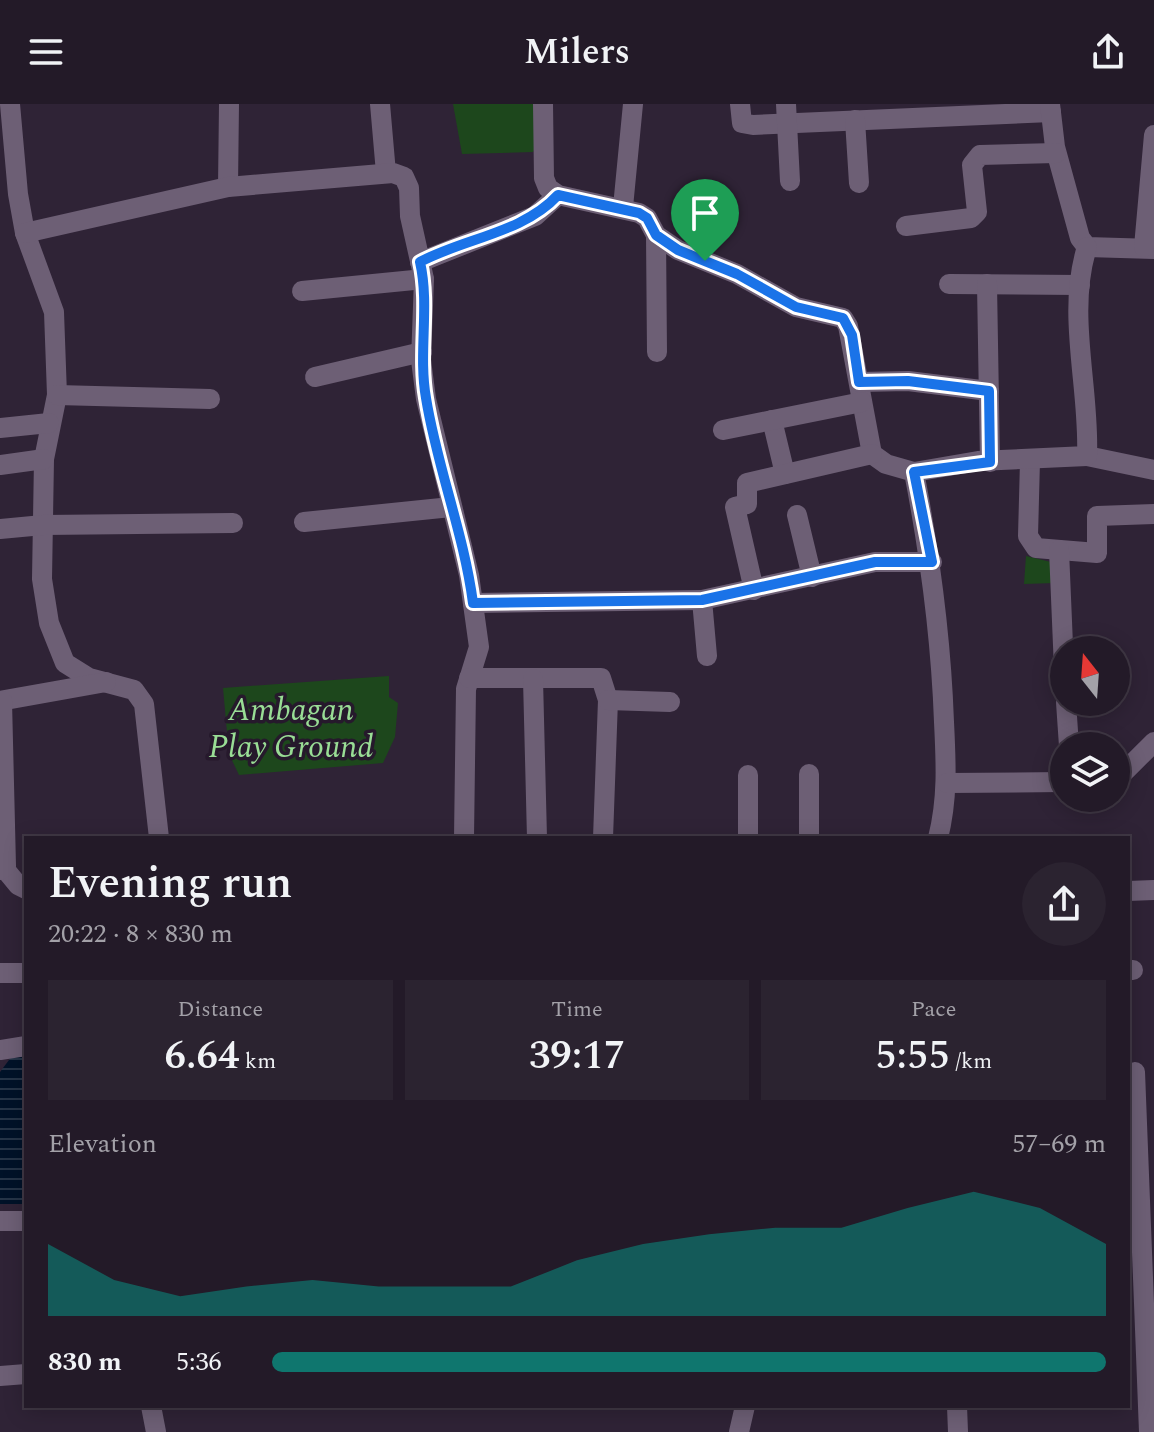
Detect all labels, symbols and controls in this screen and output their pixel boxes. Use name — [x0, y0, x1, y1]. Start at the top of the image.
text: Milers — [524, 25, 630, 80]
icon: menu — [24, 30, 68, 74]
icon: share — [1086, 30, 1130, 74]
pin — [671, 179, 739, 261]
icon: arrive — [683, 191, 727, 235]
north arrow — [1050, 636, 1130, 716]
map controls — [1050, 636, 1130, 812]
park label: Ambagan Play Ground — [208, 686, 374, 772]
button: layers — [1050, 732, 1130, 812]
text: Evening run — [48, 850, 292, 917]
button: share — [1022, 862, 1106, 946]
text: 20:22 · 8 × 830 m — [48, 914, 233, 954]
text: Distance — [177, 993, 263, 1026]
text: Time — [551, 993, 603, 1026]
text: Pace — [911, 993, 956, 1026]
text: 6.64 — [165, 1026, 239, 1087]
text: 39:17 — [529, 1026, 625, 1087]
text: 5:55 — [875, 1026, 950, 1087]
text: km — [239, 1045, 276, 1078]
text: /km — [950, 1045, 992, 1078]
text: Elevation — [48, 1124, 157, 1164]
text: 57–69 m — [1012, 1124, 1106, 1164]
text: 830 m — [48, 1342, 122, 1382]
text: 5:36 — [176, 1342, 222, 1382]

